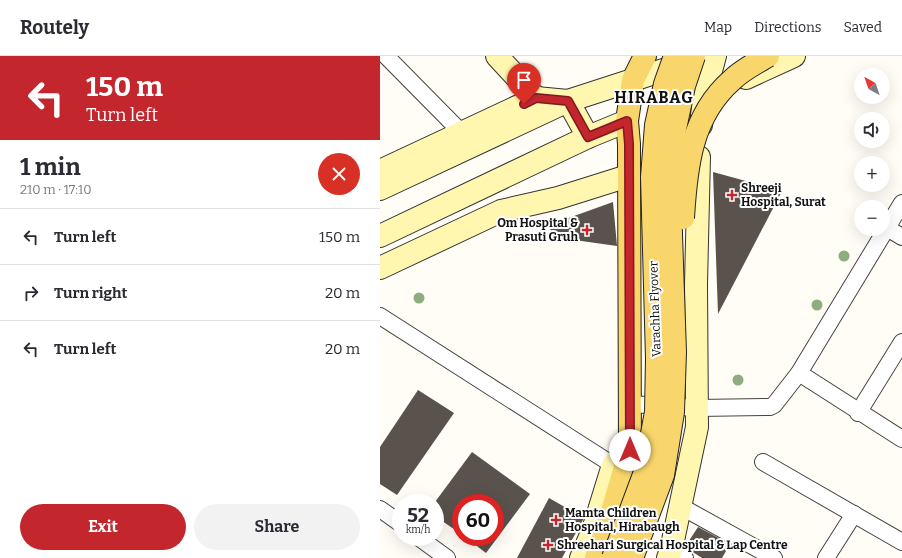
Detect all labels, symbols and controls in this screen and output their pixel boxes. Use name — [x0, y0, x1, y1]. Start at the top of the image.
text: Routely — [20, 16, 89, 39]
text: Map — [704, 19, 732, 36]
text: Directions — [754, 19, 822, 36]
text: Saved — [844, 19, 882, 36]
pin — [507, 63, 541, 104]
north arrow — [854, 68, 890, 104]
map controls — [854, 68, 890, 236]
icon: arrive — [513, 69, 535, 91]
text: 150 m — [86, 70, 163, 103]
icon: left — [20, 72, 72, 124]
district label: HIRABAG — [614, 88, 694, 107]
text: Turn left — [86, 104, 158, 126]
button: sound — [854, 112, 890, 148]
text: 1 min — [20, 153, 81, 181]
button: close — [318, 153, 360, 195]
button: + — [854, 156, 890, 192]
place label: Shreeji Hospital, Surat — [741, 181, 826, 209]
text: 210 m · 17:10 — [20, 182, 92, 197]
marker: Shreeji Hospital, Surat — [726, 189, 738, 201]
button: − — [854, 200, 890, 236]
place label: Om Hospital & Prasuti Gruh — [497, 216, 578, 244]
marker: Om Hospital & Prasuti Gruh — [581, 224, 593, 236]
icon: left — [20, 226, 42, 248]
text: Turn left — [54, 228, 116, 246]
text: 150 m — [319, 228, 360, 246]
street label: Varachha Flyover — [646, 260, 664, 357]
icon: right — [20, 282, 42, 304]
text: Turn right — [54, 284, 127, 302]
text: 20 m — [325, 284, 360, 302]
icon: left — [20, 338, 42, 360]
text: Turn left — [54, 340, 116, 358]
text: 20 m — [325, 340, 360, 358]
position arrow — [609, 429, 651, 471]
speed limit sign: 60 — [452, 494, 504, 546]
text: 52 — [407, 503, 429, 527]
button: Exit — [20, 504, 186, 550]
button: Share — [194, 504, 360, 550]
place label: Mamta Children Hospital, Hirabaugh — [565, 506, 680, 534]
marker: Mamta Children Hospital, Hirabaugh — [550, 514, 562, 526]
text: km/h — [406, 524, 430, 536]
place label: Shreehari Surgical Hospital & Lap Centre — [557, 538, 788, 552]
marker: Shreehari Surgical Hospital & Lap Centre — [542, 539, 554, 551]

